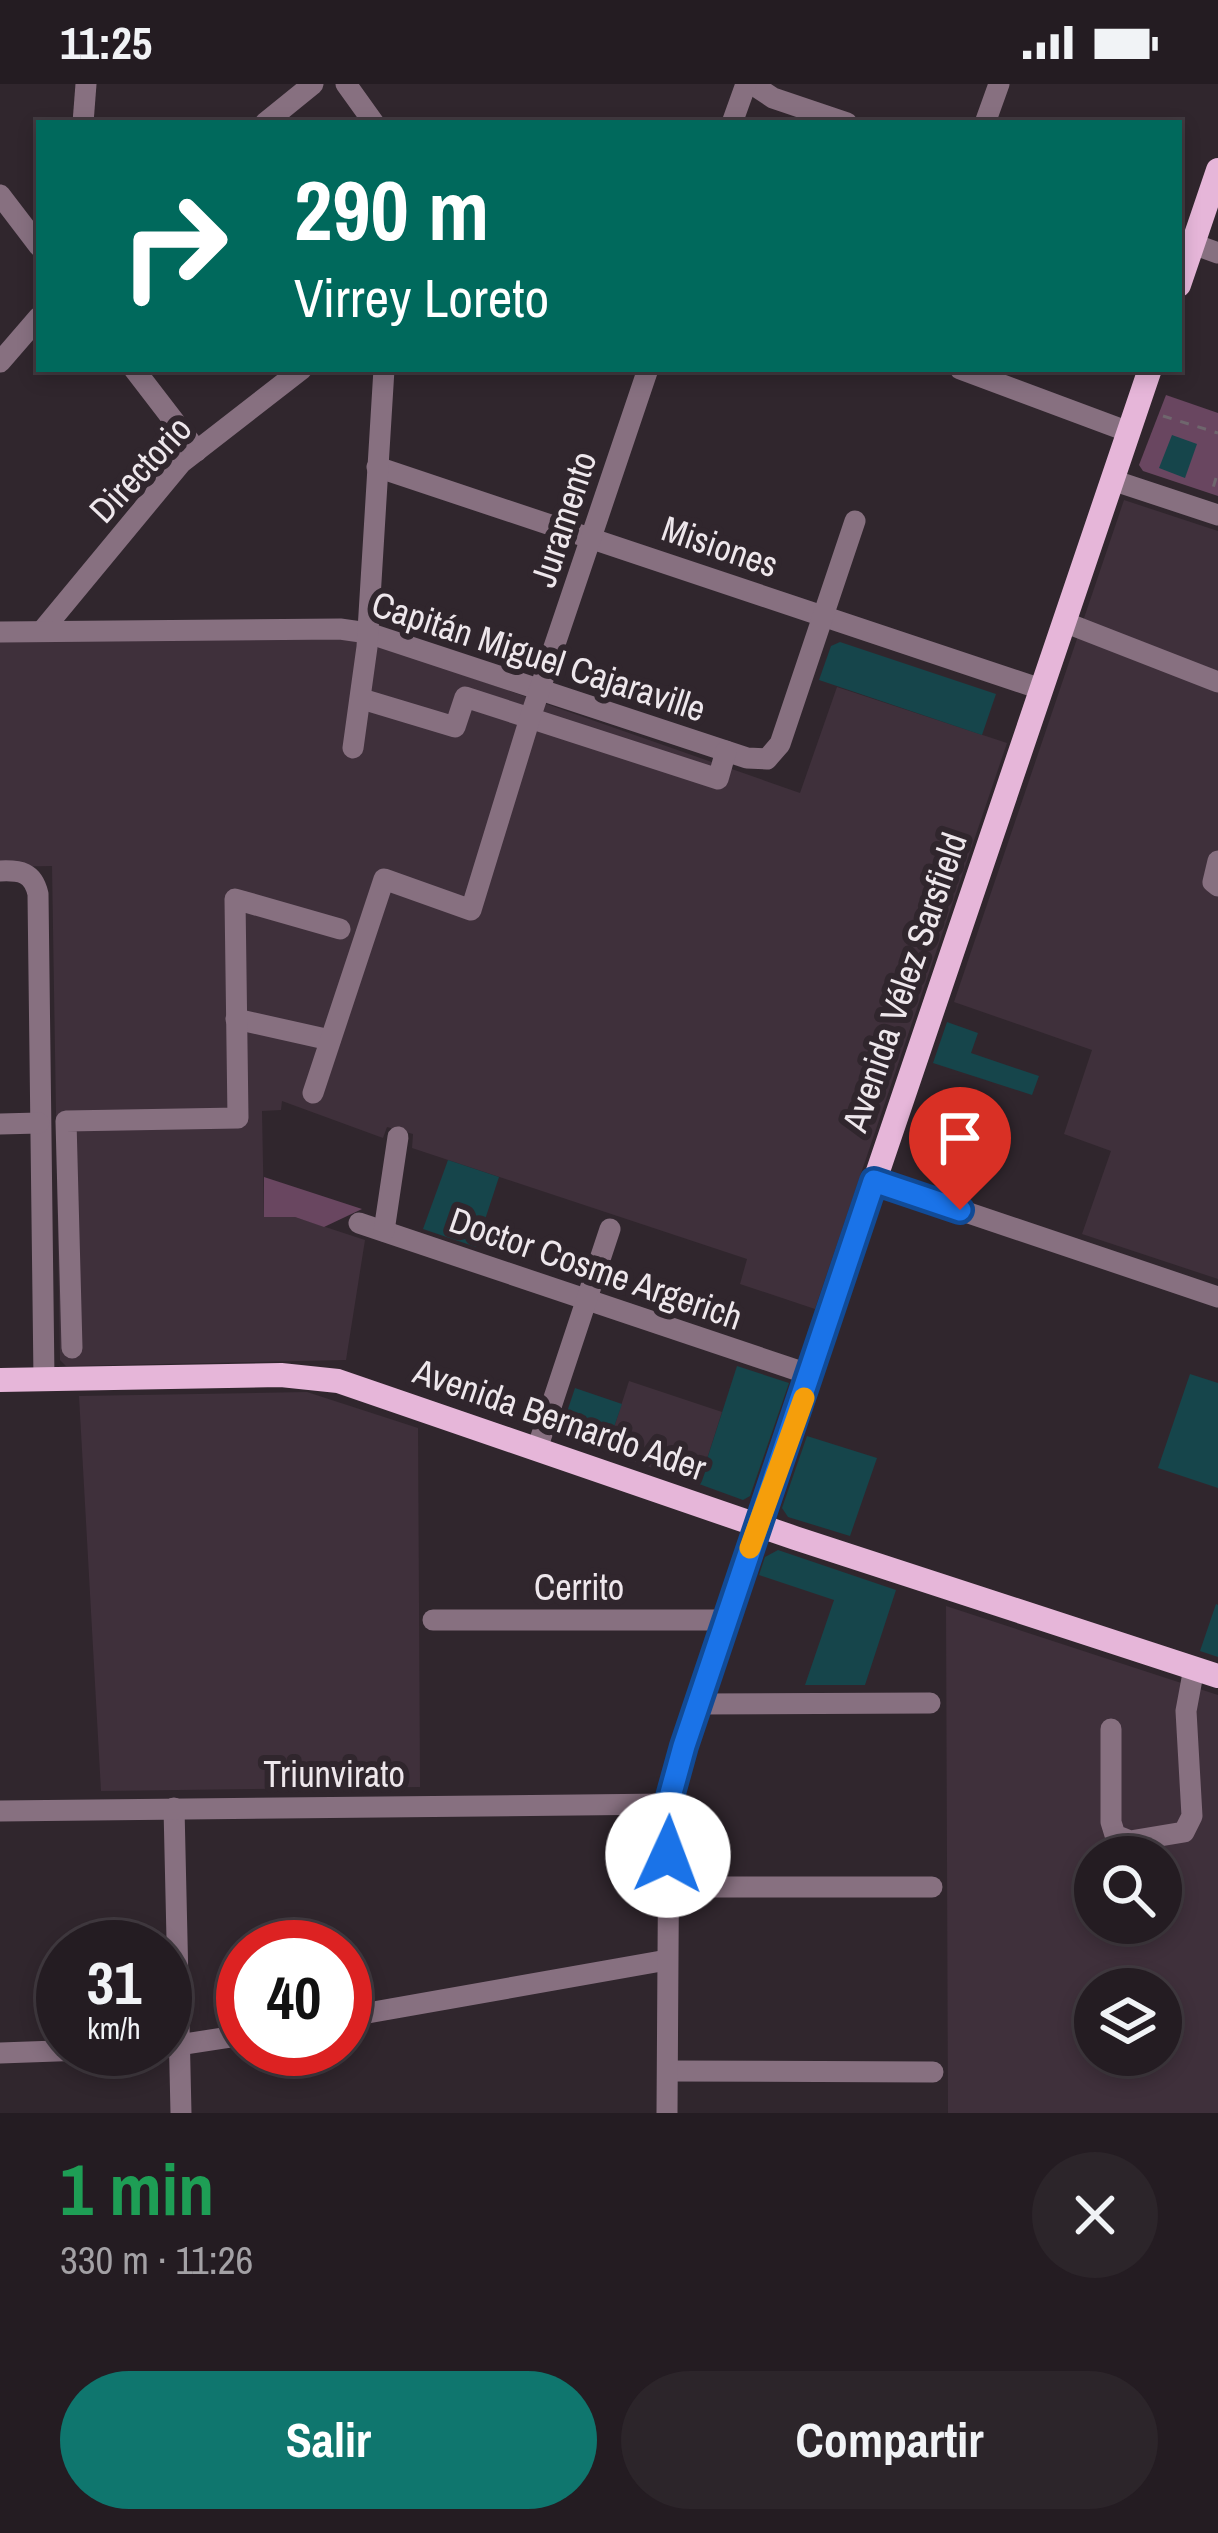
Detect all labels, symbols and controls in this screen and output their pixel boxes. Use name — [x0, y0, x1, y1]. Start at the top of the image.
text: 11:25 — [60, 12, 152, 73]
text: 290 m — [294, 153, 489, 266]
icon: right — [96, 168, 252, 324]
text: Virrey Loreto — [294, 261, 549, 334]
street label: Directorio — [78, 405, 202, 533]
street label: Juramento — [519, 445, 607, 593]
street label: Misiones — [656, 504, 784, 588]
street label: Capitán Miguel Cajaraville — [366, 579, 712, 733]
street label: Avenida Vélez Sarsfield — [830, 826, 978, 1139]
pin — [909, 1087, 1011, 1210]
icon: arrive — [927, 1105, 993, 1171]
street label: Doctor Cosme Argerich — [443, 1195, 749, 1341]
street label: Avenida Bernardo Ader — [406, 1346, 713, 1492]
street label: Cerrito — [534, 1563, 624, 1611]
street label: Triunvirato — [263, 1750, 405, 1798]
position arrow — [605, 1792, 731, 1918]
map controls — [1074, 1836, 1182, 2076]
button: search — [1074, 1836, 1182, 1944]
speed limit sign: 40 — [216, 1920, 372, 2076]
text: 31 — [87, 1942, 141, 2023]
button: layers — [1074, 1968, 1182, 2076]
text: km/h — [87, 2008, 141, 2048]
text: 1 min — [60, 2140, 214, 2237]
button: close — [1032, 2152, 1158, 2278]
text: 330 m · 11:26 — [60, 2234, 253, 2286]
button: Salir — [60, 2371, 597, 2509]
button: Compartir — [621, 2371, 1158, 2509]

